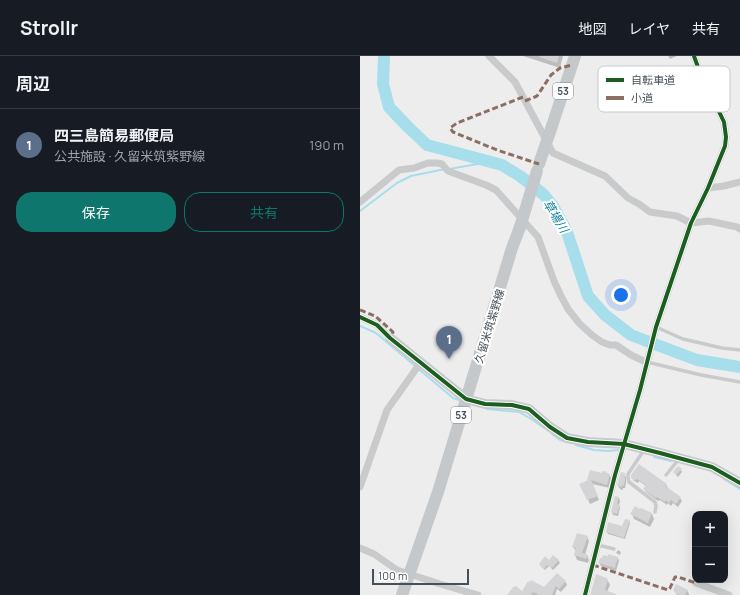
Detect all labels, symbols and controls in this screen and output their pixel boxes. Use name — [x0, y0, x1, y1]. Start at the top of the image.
text: Strollr — [20, 15, 78, 41]
text: 地図 — [578, 19, 606, 38]
text: レイヤ — [628, 19, 670, 38]
text: 共有 — [692, 19, 720, 38]
legend — [598, 66, 730, 112]
text: 周辺 — [16, 72, 50, 95]
text: 自転車道 — [631, 72, 675, 87]
road number: 53 — [553, 83, 573, 99]
text: 小道 — [631, 90, 653, 105]
text: 四三島簡易郵便局 — [54, 125, 174, 146]
text: 1 — [26, 136, 32, 154]
text: 190 m — [309, 136, 344, 154]
text: 公共施設 · 久留米筑紫野線 — [54, 147, 205, 165]
button: 保存 — [16, 192, 176, 232]
button: 共有 — [184, 192, 344, 232]
water label: 草場川 — [539, 196, 574, 238]
your location — [611, 285, 631, 305]
street label: 久留米筑紫野線 — [471, 287, 507, 365]
pin: 1 — [436, 326, 462, 359]
road number: 53 — [451, 407, 471, 423]
map controls — [692, 511, 728, 583]
button: + — [692, 511, 728, 547]
button: − — [692, 547, 728, 583]
scale bar — [372, 567, 469, 586]
text: 100 m — [378, 568, 407, 583]

